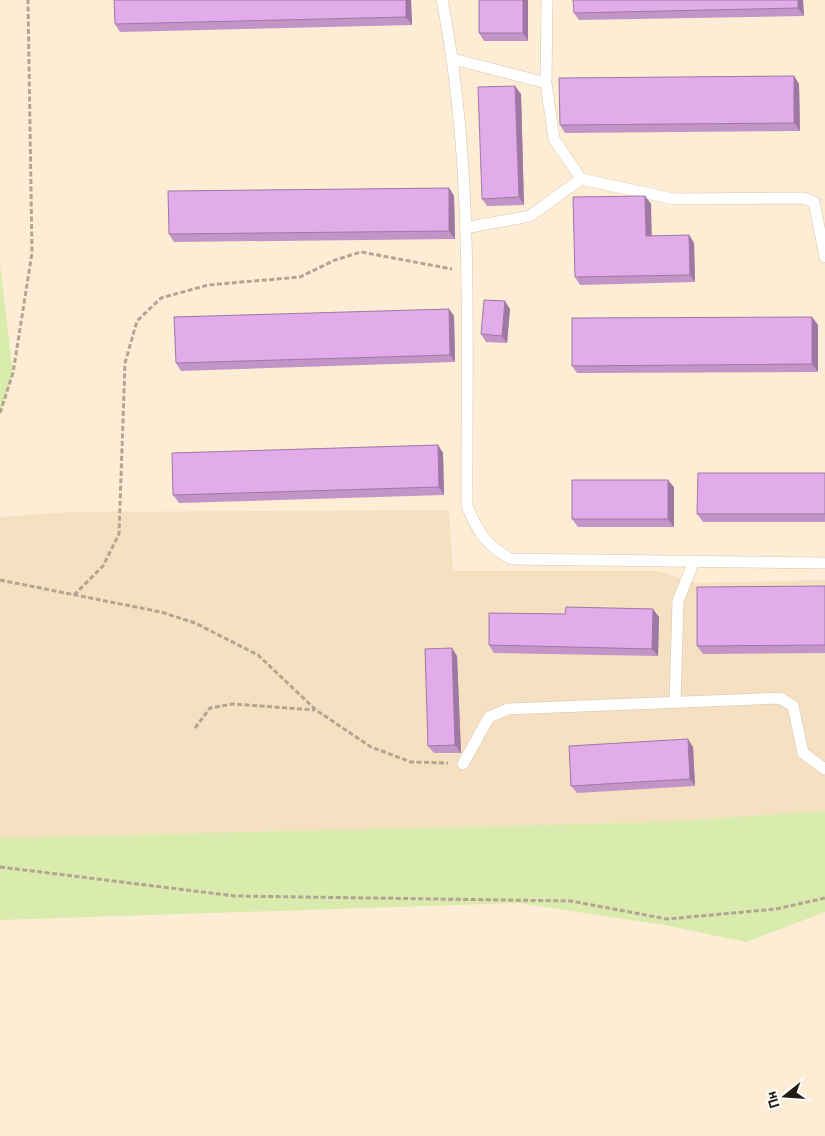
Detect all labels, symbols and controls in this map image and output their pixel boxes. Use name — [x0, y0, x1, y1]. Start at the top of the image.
north arrow — [760, 1071, 810, 1121]
text: Пн — [762, 1089, 784, 1110]

